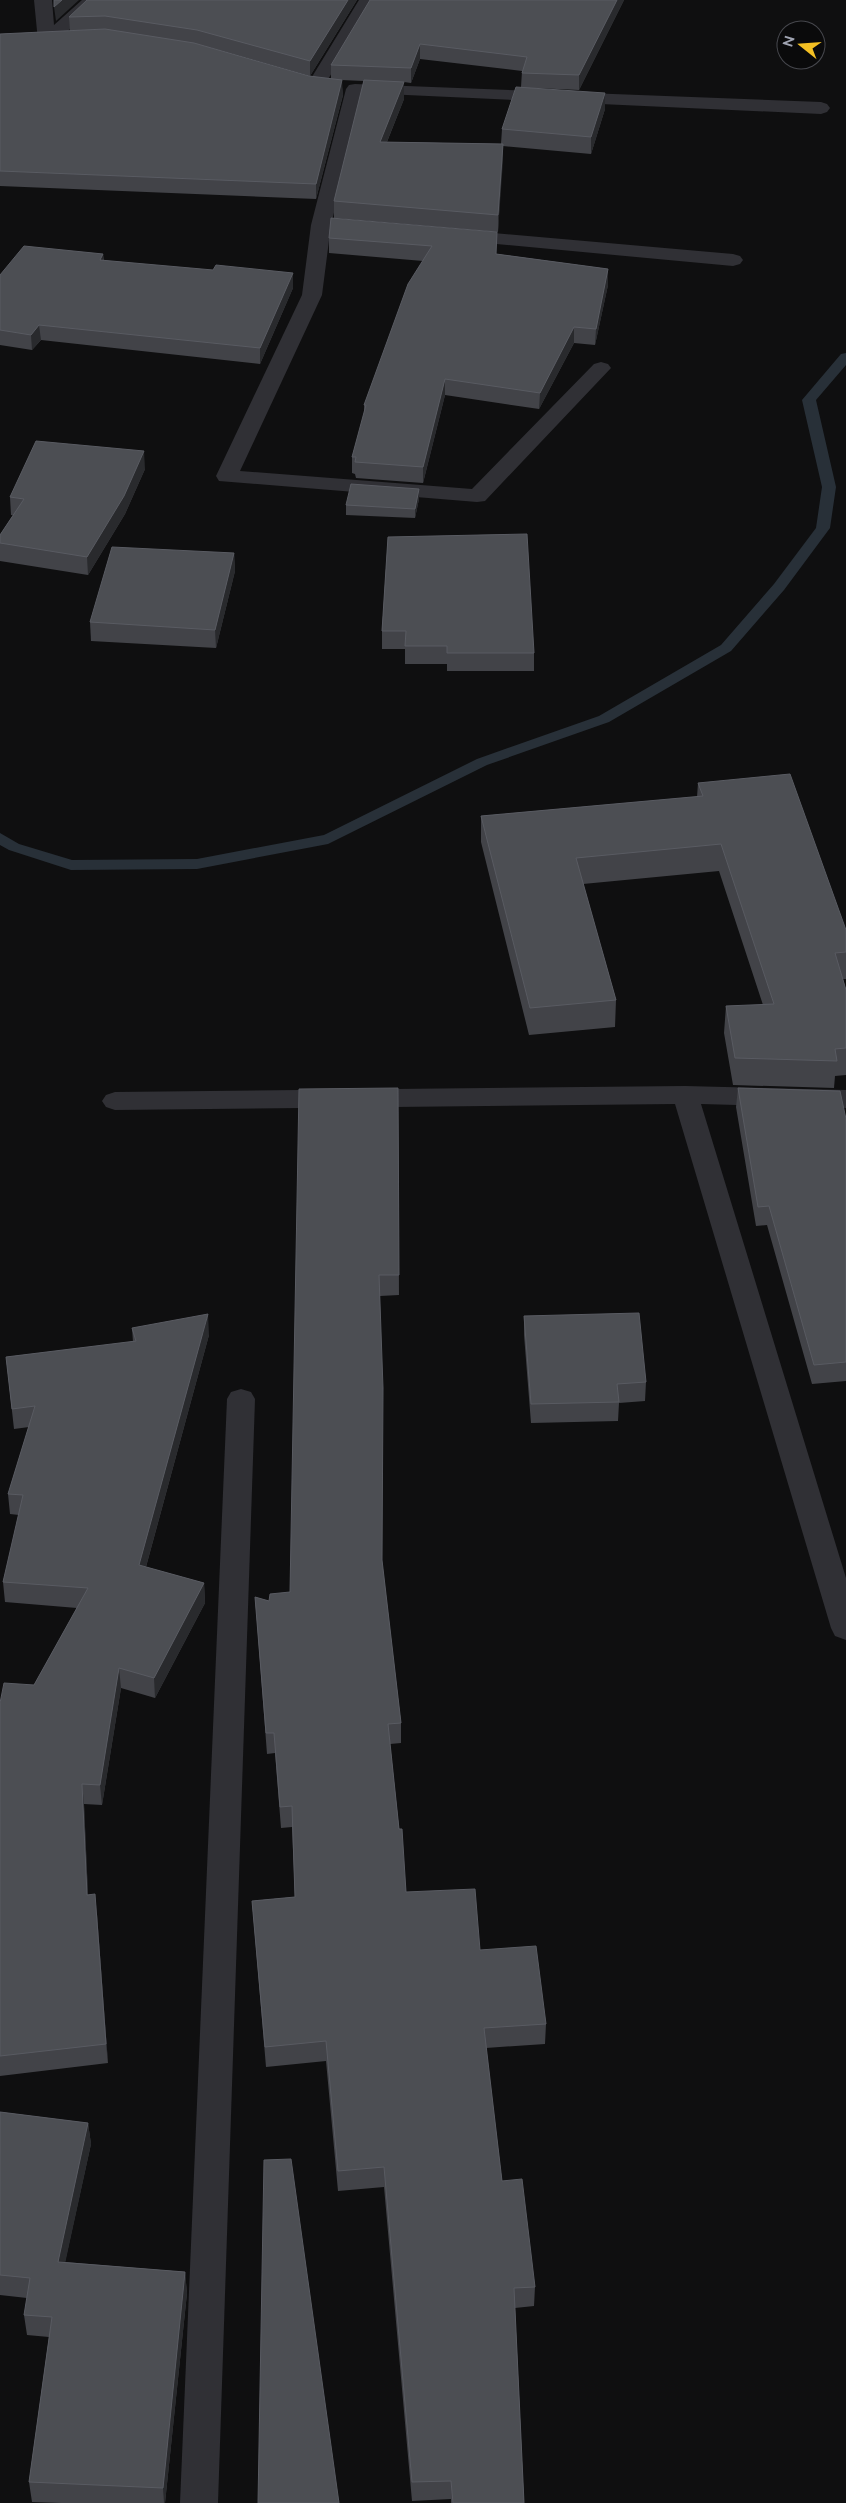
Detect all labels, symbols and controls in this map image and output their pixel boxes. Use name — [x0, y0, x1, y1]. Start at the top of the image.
north arrow — [776, 20, 826, 70]
text: N — [779, 34, 798, 49]

